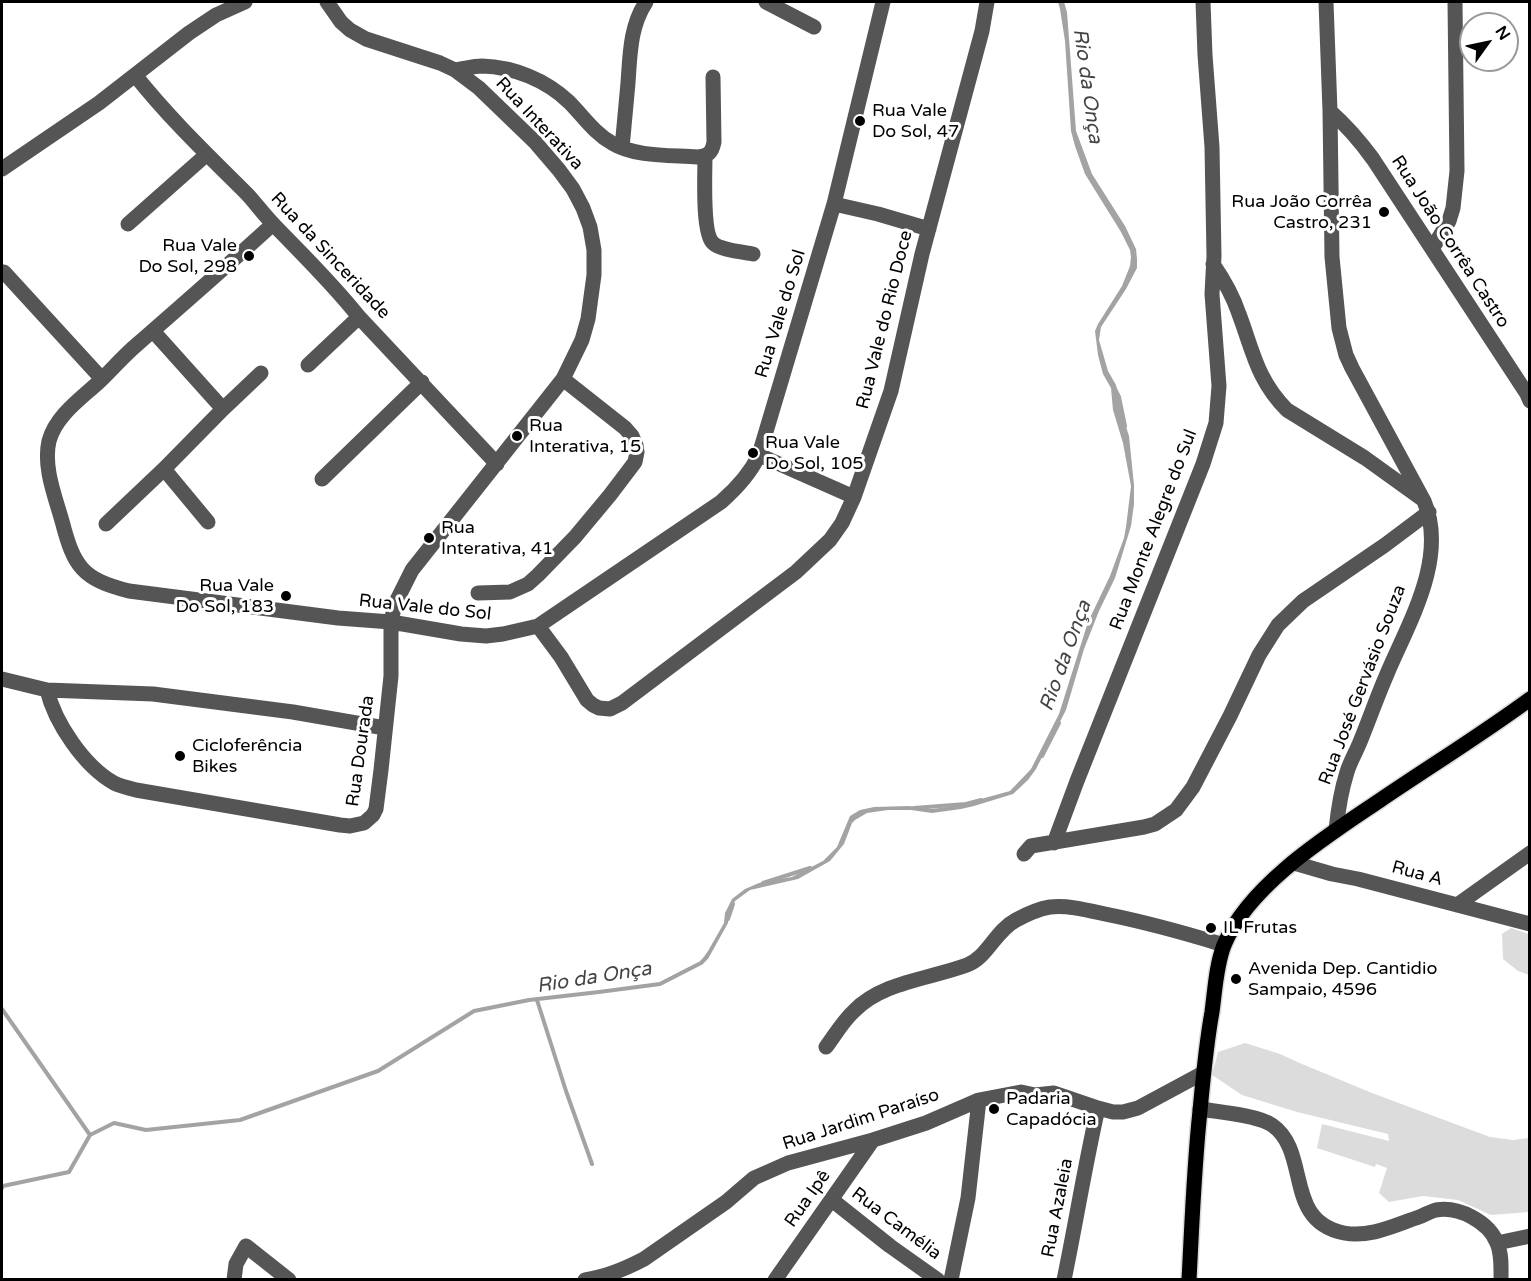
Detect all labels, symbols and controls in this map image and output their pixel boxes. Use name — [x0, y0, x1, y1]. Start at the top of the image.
north arrow — [1459, 12, 1519, 72]
text: N — [1491, 22, 1514, 44]
water label: Rio da Onça — [1067, 27, 1107, 145]
street label: Rua Interativa — [491, 73, 587, 175]
place label: Rua Vale Do Sol, 47 — [872, 100, 959, 142]
marker: Rua Vale Do Sol, 47 — [853, 114, 867, 128]
street label: Rua João Corrêa Castro — [1386, 152, 1514, 332]
street label: Rua da Sinceridade — [266, 188, 394, 324]
place label: Rua João Corrêa Castro, 231 — [1231, 191, 1372, 234]
marker: Rua João Corrêa Castro, 231 — [1377, 205, 1391, 219]
street label: Rua Vale do Rio Doce — [852, 228, 918, 412]
place label: Rua Vale Do Sol, 298 — [138, 235, 237, 278]
street label: Rua Vale do Sol — [751, 247, 811, 381]
marker: Rua Vale Do Sol, 298 — [242, 249, 256, 263]
place label: Rua Interativa, 15 — [529, 415, 641, 458]
street label: Rua Monte Alegre do Sul — [1106, 427, 1202, 633]
marker: Rua Interativa, 15 — [510, 429, 524, 443]
place label: Rua Vale Do Sol, 105 — [765, 432, 864, 474]
marker: Rua Vale Do Sol, 105 — [746, 446, 760, 460]
place label: Rua Interativa, 41 — [441, 517, 553, 560]
marker: Rua Interativa, 41 — [422, 531, 436, 545]
place label: Rua Vale Do Sol, 183 — [175, 575, 274, 618]
street label: Rua José Gervásio Souza — [1315, 582, 1411, 788]
marker: Rua Vale Do Sol, 183 — [279, 589, 293, 603]
street label: Rua Vale do Sol — [358, 590, 492, 626]
water label: Rio da Onça — [1035, 597, 1097, 715]
street label: Rua Dourada — [343, 694, 379, 808]
place label: Cicloferência Bikes — [192, 735, 302, 777]
marker: Cicloferência Bikes — [173, 749, 187, 763]
street label: Rua A — [1389, 857, 1445, 891]
place label: IL Frutas — [1223, 917, 1297, 939]
marker: IL Frutas — [1204, 921, 1218, 935]
water label: Rio da Onça — [535, 957, 653, 999]
place label: Avenida Dep. Cantidio Sampaio, 4596 — [1248, 958, 1437, 1000]
marker: Avenida Dep. Cantidio Sampaio, 4596 — [1229, 972, 1243, 986]
street label: Rua Jardim Paraíso — [780, 1084, 942, 1156]
place label: Padaria Capadócia — [1006, 1088, 1097, 1130]
marker: Padaria Capadócia — [987, 1102, 1001, 1116]
street label: Rua Azaleia — [1038, 1157, 1078, 1259]
street label: Rua Ipê — [780, 1166, 836, 1232]
street label: Rua Camélia — [847, 1183, 945, 1265]

